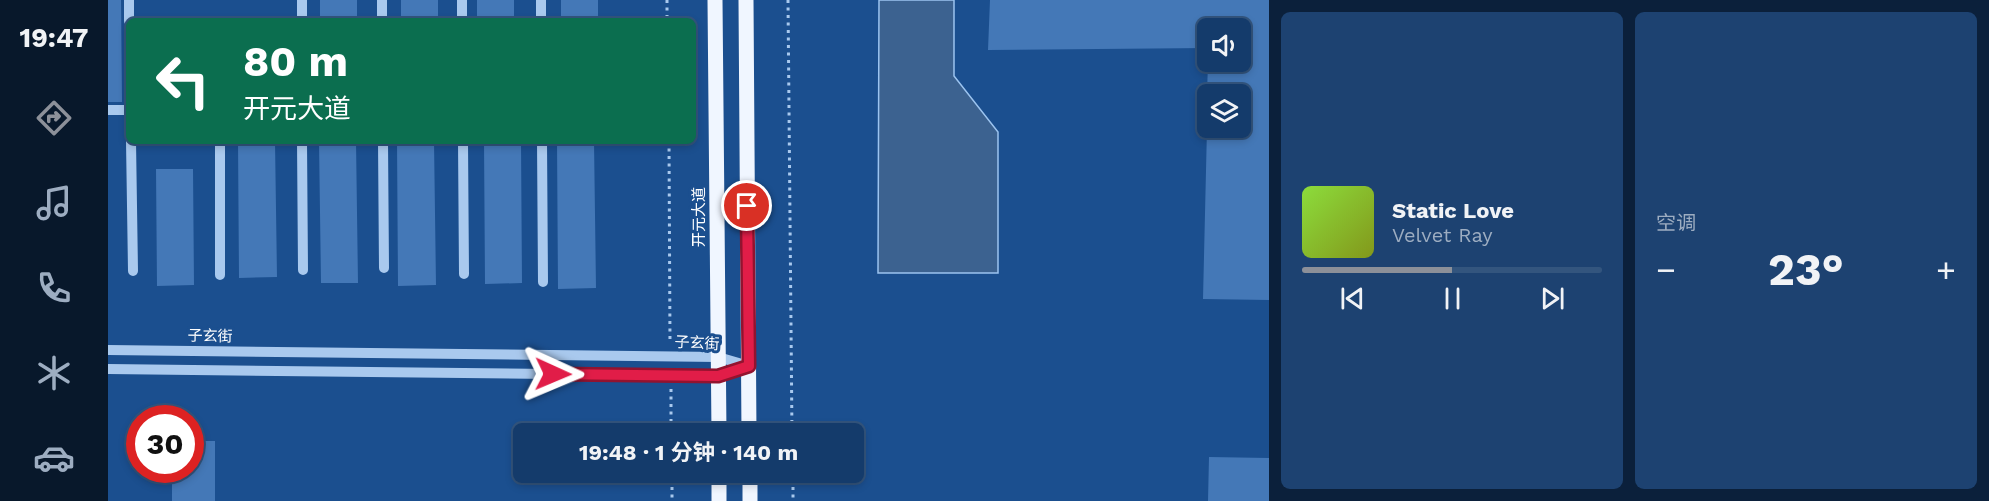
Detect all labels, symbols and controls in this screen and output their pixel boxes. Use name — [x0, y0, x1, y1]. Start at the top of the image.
map controls — [1197, 18, 1251, 138]
button: sound — [1197, 18, 1251, 72]
text: 19:47 — [20, 22, 88, 54]
text: 80 m — [243, 37, 348, 86]
icon: left — [144, 42, 222, 120]
button: layers — [1197, 84, 1251, 138]
text: 开元大道 — [243, 93, 351, 125]
icon: directions — [33, 97, 75, 139]
pin — [721, 180, 772, 231]
icon: music — [33, 182, 75, 224]
street label: 开元大道 — [690, 187, 708, 247]
icon: arrive — [730, 189, 763, 222]
text: Static Love — [1392, 198, 1514, 223]
text: 空调 — [1656, 211, 1696, 235]
text: Velvet Ray — [1392, 223, 1493, 247]
text: 23° — [1768, 243, 1844, 296]
text: − — [1656, 250, 1676, 289]
text: + — [1936, 250, 1956, 289]
icon: phone — [33, 267, 75, 309]
icon: previous — [1336, 282, 1369, 315]
icon: pause — [1436, 282, 1469, 315]
icon: next — [1536, 282, 1569, 315]
street label: 子玄街 — [187, 327, 233, 345]
street label: 子玄街 — [674, 333, 720, 353]
position arrow — [521, 342, 585, 406]
icon: climate — [33, 352, 75, 394]
speed limit sign: 30 — [126, 405, 204, 483]
icon: car — [33, 437, 75, 479]
text: 19:48 · 1 分钟 · 140 m — [579, 440, 798, 465]

